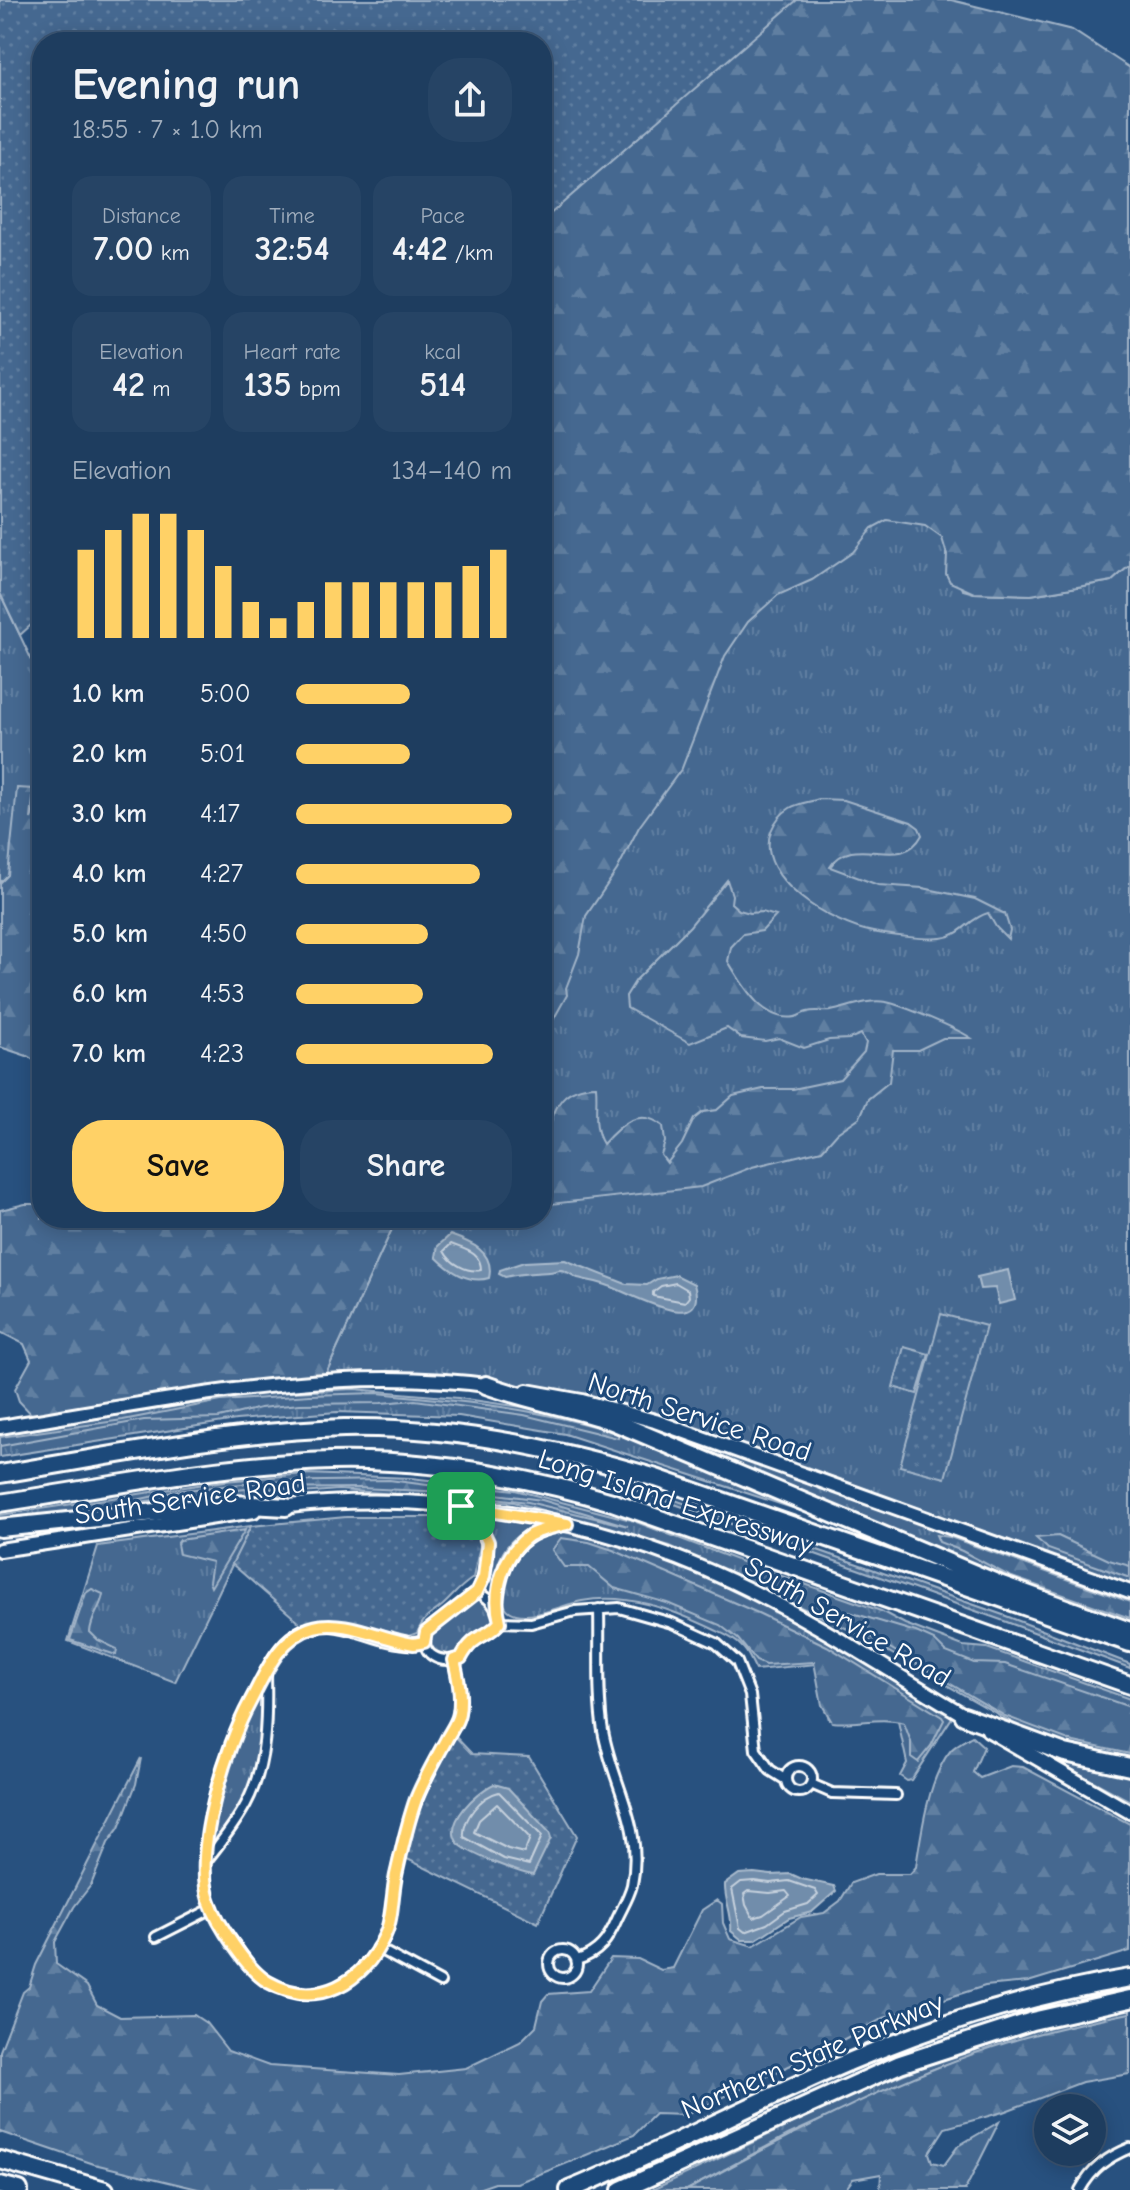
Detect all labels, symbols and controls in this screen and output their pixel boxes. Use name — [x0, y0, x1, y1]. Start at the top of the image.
button: share — [428, 58, 512, 142]
text: Evening run — [72, 59, 300, 110]
text: 18:55 · 7 × 1.0 km — [72, 115, 263, 145]
text: Distance — [102, 203, 181, 229]
text: Time — [269, 203, 315, 229]
text: Pace — [420, 203, 465, 229]
text: 7.00 — [93, 229, 153, 269]
text: 32:54 — [255, 229, 329, 269]
text: 4:42 — [392, 229, 448, 269]
text: km — [153, 240, 190, 266]
text: /km — [448, 240, 494, 266]
text: Elevation — [99, 339, 183, 365]
text: Heart rate — [243, 339, 340, 365]
text: kcal — [424, 339, 461, 365]
text: 42 — [112, 365, 145, 405]
text: 135 — [243, 365, 292, 405]
text: 514 — [419, 365, 466, 405]
text: m — [145, 376, 171, 402]
text: bpm — [292, 376, 341, 402]
text: Elevation — [72, 456, 172, 486]
text: 134–140 m — [392, 456, 512, 486]
text: 1.0 km — [72, 679, 144, 709]
text: 5:00 — [200, 679, 250, 709]
text: 2.0 km — [72, 739, 147, 769]
text: 5:01 — [200, 739, 245, 769]
text: 3.0 km — [72, 799, 147, 829]
text: 4:17 — [200, 799, 240, 829]
text: 4.0 km — [72, 859, 146, 889]
text: 4:27 — [200, 859, 243, 889]
text: 5.0 km — [72, 919, 148, 949]
text: 4:50 — [200, 919, 247, 949]
text: 6.0 km — [72, 979, 148, 1009]
text: 4:53 — [200, 979, 245, 1009]
text: 7.0 km — [72, 1039, 146, 1069]
text: 4:23 — [200, 1039, 244, 1069]
button: Save — [72, 1120, 284, 1212]
button: Share — [300, 1120, 512, 1212]
street label: North Service Road — [584, 1366, 815, 1468]
street label: Long Island Expressway — [534, 1442, 818, 1562]
street label: South Service Road — [73, 1467, 308, 1531]
pin — [427, 1472, 495, 1540]
icon: arrive — [439, 1484, 483, 1528]
street label: South Service Road — [739, 1550, 956, 1694]
street label: Northern State Parkway — [676, 1986, 949, 2126]
map controls — [1034, 2094, 1106, 2166]
button: layers — [1034, 2094, 1106, 2166]

